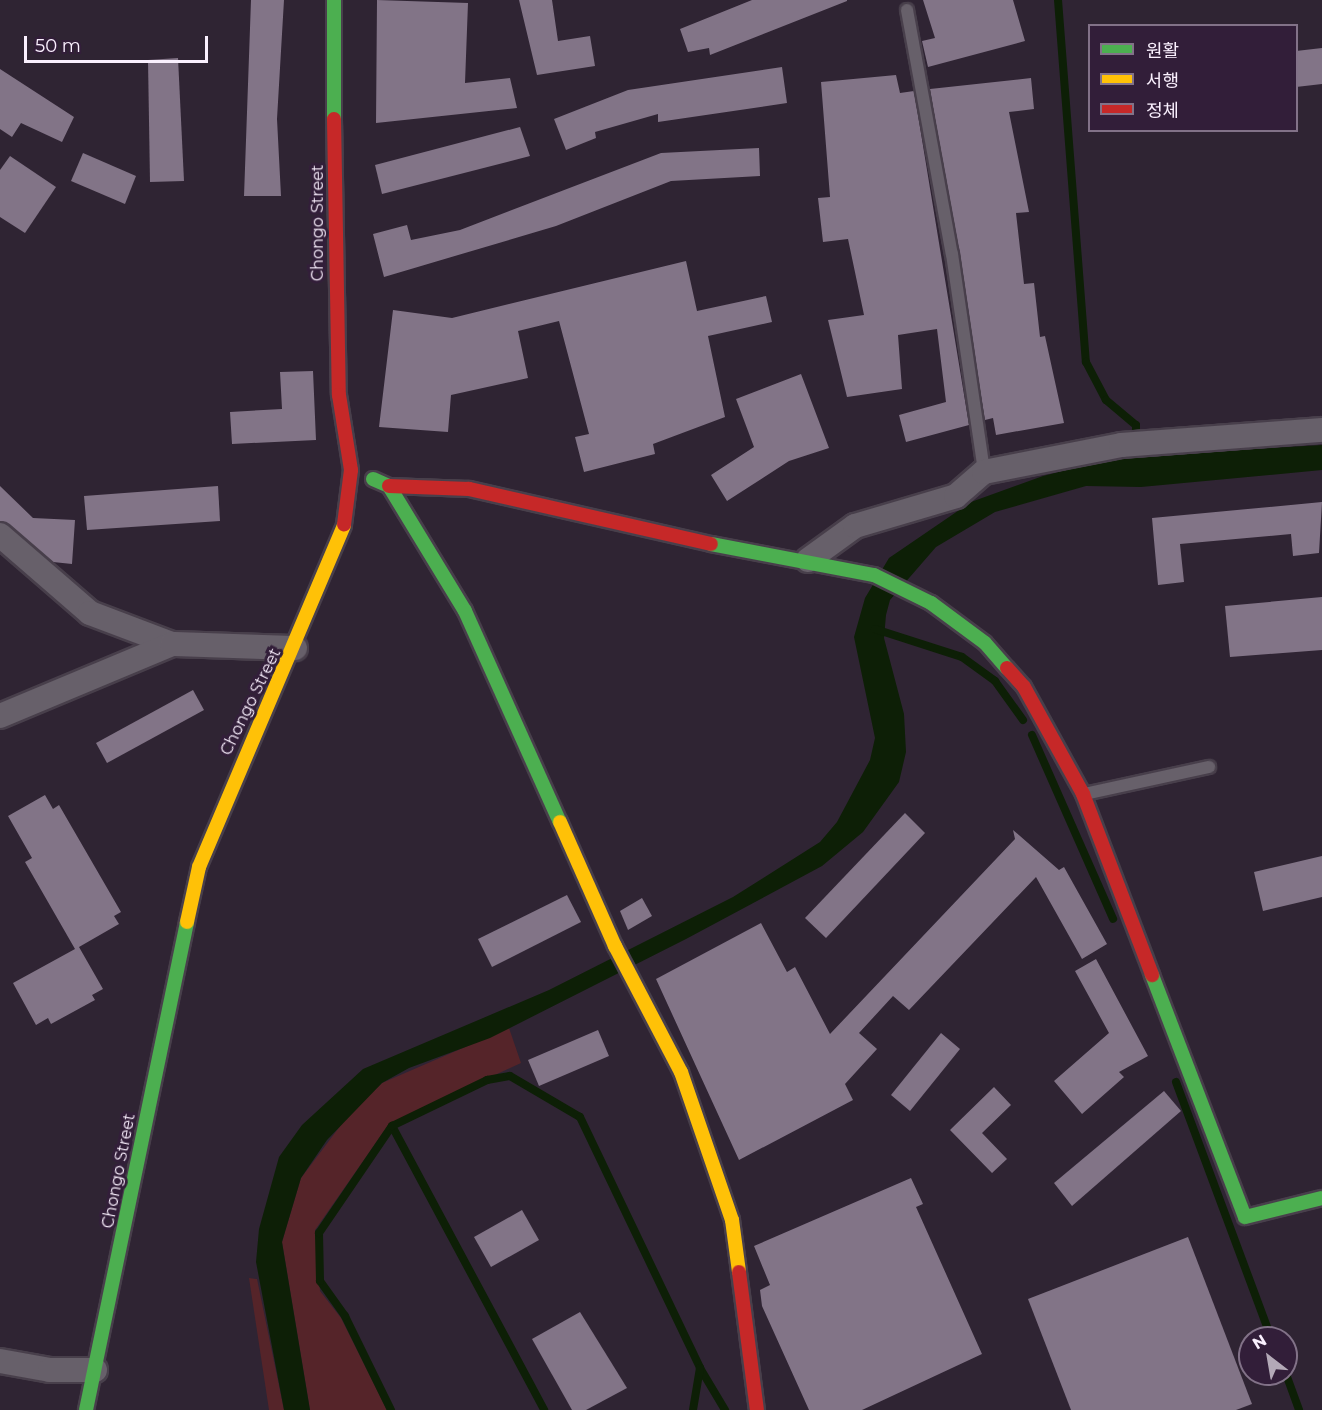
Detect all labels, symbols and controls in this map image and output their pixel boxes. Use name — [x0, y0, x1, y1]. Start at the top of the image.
scale bar — [27, 24, 212, 62]
legend — [1088, 24, 1298, 132]
text: 50 m — [35, 35, 81, 57]
text: 원활 — [1146, 40, 1179, 62]
text: 서행 — [1146, 70, 1179, 92]
text: 정체 — [1146, 100, 1179, 122]
street label: Chongo Street — [308, 165, 328, 281]
street label: Chongo Street — [217, 645, 285, 759]
street label: Chongo Street — [98, 1112, 140, 1230]
north arrow — [1238, 1326, 1298, 1386]
text: N — [1249, 1330, 1270, 1353]

